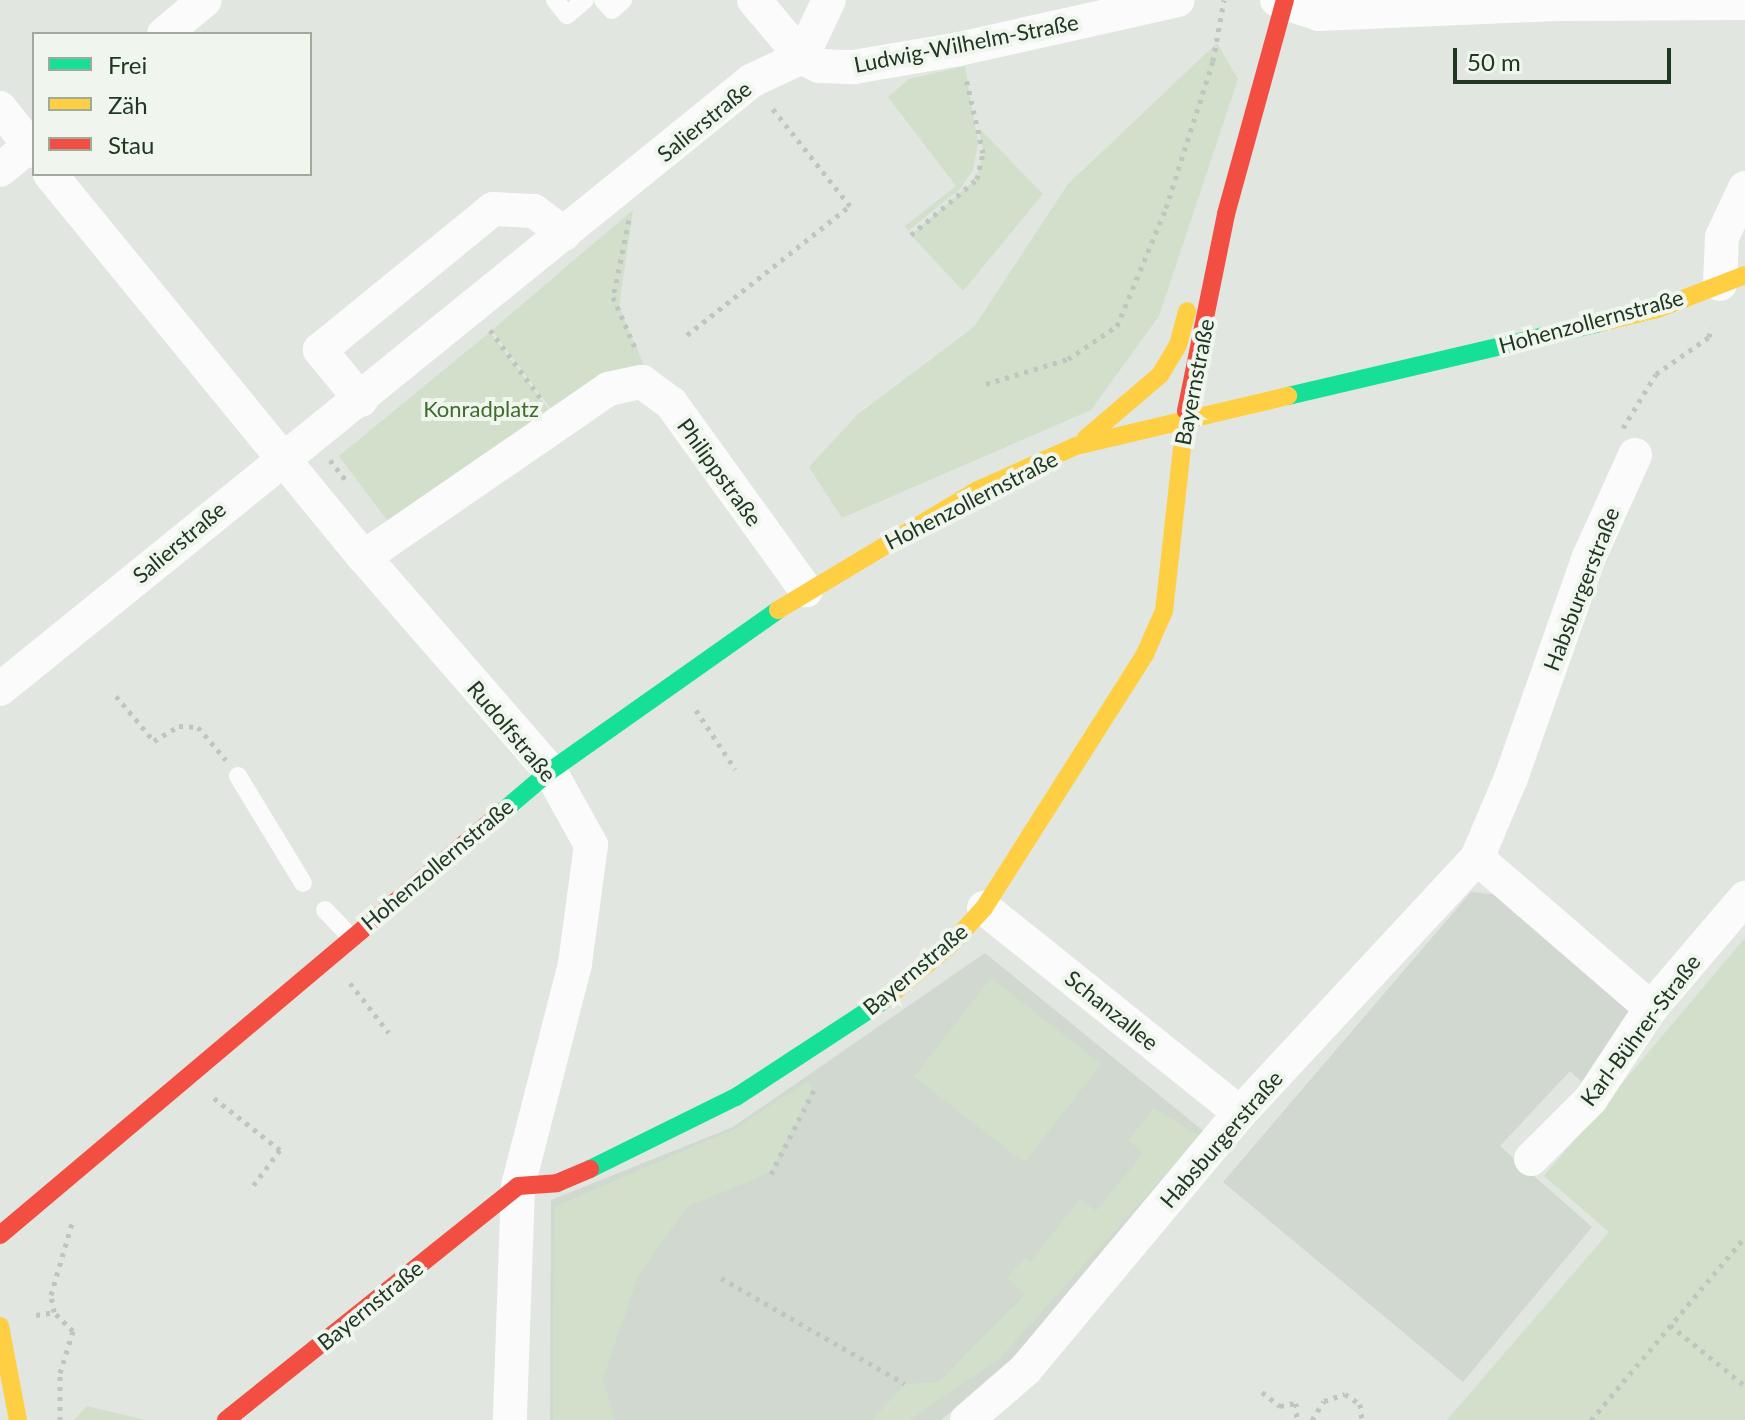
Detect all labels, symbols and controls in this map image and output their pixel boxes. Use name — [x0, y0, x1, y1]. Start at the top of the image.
street label: Ludwig-Wilhelm-Straße — [852, 8, 1080, 78]
legend — [32, 32, 312, 176]
scale bar — [1457, 32, 1675, 82]
text: 50 m — [1467, 47, 1521, 76]
text: Frei — [108, 50, 147, 79]
street label: Salierstraße — [652, 75, 756, 167]
text: Zäh — [108, 90, 148, 119]
text: Stau — [108, 130, 154, 159]
street label: Hohenzollernstraße — [1496, 284, 1686, 358]
street label: Bayernstraße — [1169, 317, 1219, 447]
park label: Konradplatz — [423, 396, 539, 422]
street label: Philippstraße — [672, 413, 768, 531]
street label: Hohenzollernstraße — [880, 445, 1062, 555]
street label: Salierstraße — [127, 495, 231, 589]
street label: Habsburgerstraße — [1538, 504, 1624, 674]
street label: Rudolfstraße — [462, 675, 562, 787]
street label: Hohenzollernstraße — [356, 793, 518, 935]
street label: Bayernstraße — [857, 918, 973, 1020]
street label: Karl-Bührer-Straße — [1574, 949, 1706, 1111]
street label: Schanzallee — [1060, 964, 1164, 1056]
street label: Habsburgerstraße — [1154, 1065, 1288, 1213]
street label: Bayernstraße — [312, 1254, 428, 1356]

